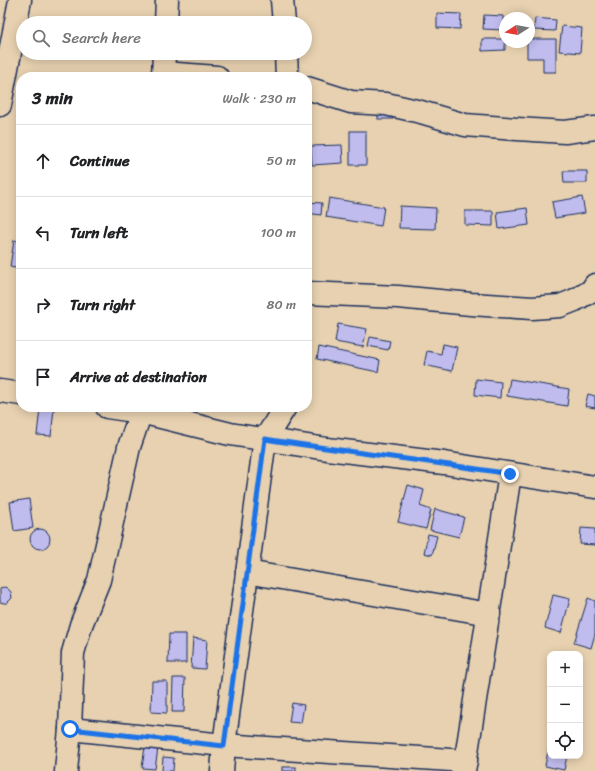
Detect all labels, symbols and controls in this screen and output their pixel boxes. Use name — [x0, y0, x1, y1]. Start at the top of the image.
north arrow — [499, 12, 535, 48]
search box — [16, 16, 312, 60]
text: Search here — [62, 25, 141, 51]
icon: search — [30, 27, 52, 49]
text: 3 min — [32, 83, 73, 113]
text: Walk · 230 m — [222, 87, 296, 110]
text: Continue — [70, 148, 130, 174]
text: 50 m — [266, 149, 296, 172]
icon: ahead — [32, 150, 54, 172]
text: Turn left — [70, 220, 128, 246]
text: 100 m — [261, 221, 296, 244]
icon: left — [32, 222, 54, 244]
text: Turn right — [70, 292, 135, 318]
text: 80 m — [267, 293, 296, 316]
icon: right — [32, 294, 54, 316]
text: Arrive at destination — [70, 364, 207, 390]
icon: arrive — [32, 366, 54, 388]
route end — [501, 465, 519, 483]
map controls — [547, 651, 583, 759]
button: + — [547, 651, 583, 687]
button: − — [547, 687, 583, 723]
route start — [61, 720, 79, 738]
button: locate — [547, 723, 583, 759]

